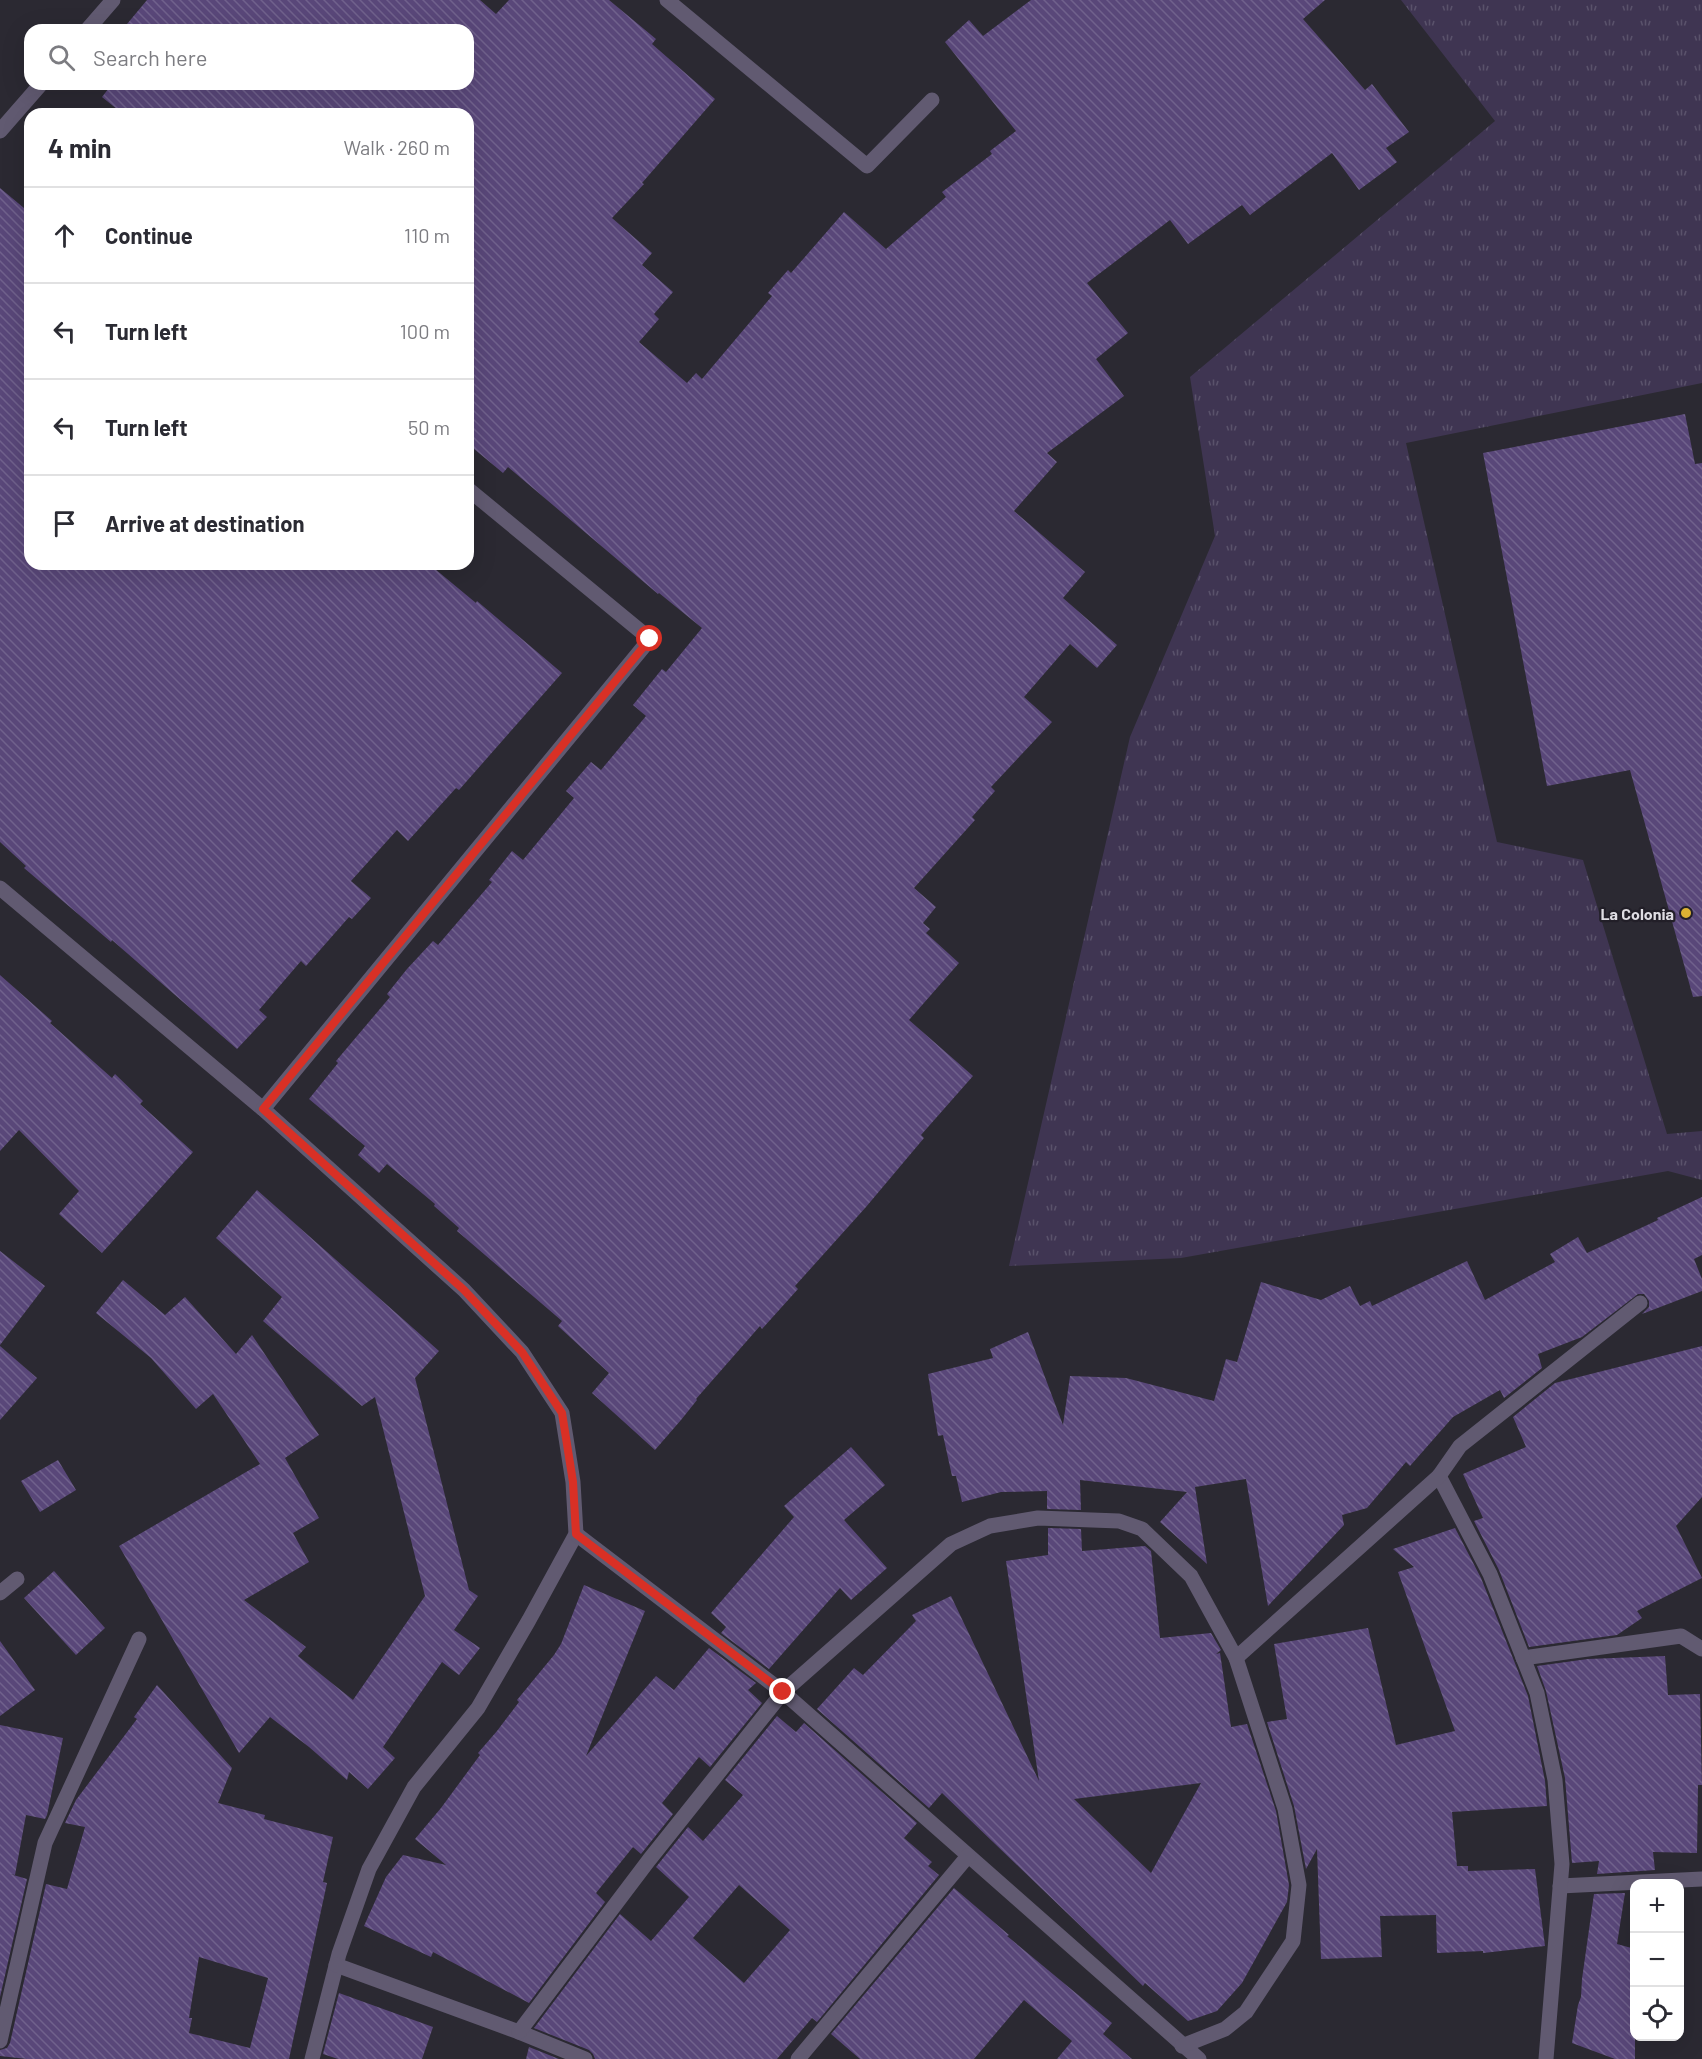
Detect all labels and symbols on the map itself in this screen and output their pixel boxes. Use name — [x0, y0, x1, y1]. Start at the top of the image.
route start — [636, 625, 662, 651]
place label: La Colonia — [1600, 904, 1674, 923]
marker: La Colonia — [1679, 906, 1693, 920]
route end — [769, 1678, 795, 1704]

